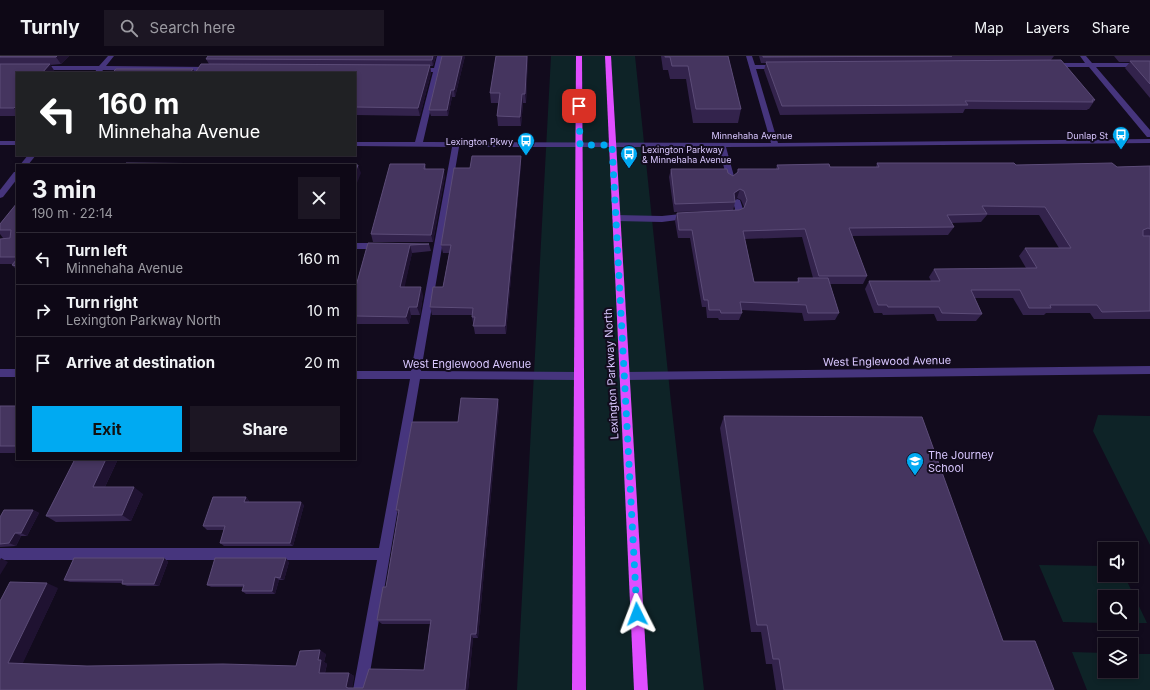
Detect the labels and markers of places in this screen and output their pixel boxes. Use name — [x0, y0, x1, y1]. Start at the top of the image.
pin — [562, 89, 596, 123]
bus stop icon: Dunlap St — [1111, 125, 1131, 150]
place label: Dunlap St — [1067, 130, 1108, 141]
bus stop icon: Lexington Pkwy — [516, 131, 536, 156]
place label: Lexington Pkwy — [446, 136, 513, 147]
bus stop icon: Lexington Parkway & Minnehaha Avenue — [619, 144, 639, 169]
place label: Lexington Parkway & Minnehaha Avenue — [642, 144, 731, 165]
place label: The Journey School — [928, 448, 994, 475]
school or university icon: The Journey School — [905, 451, 925, 476]

